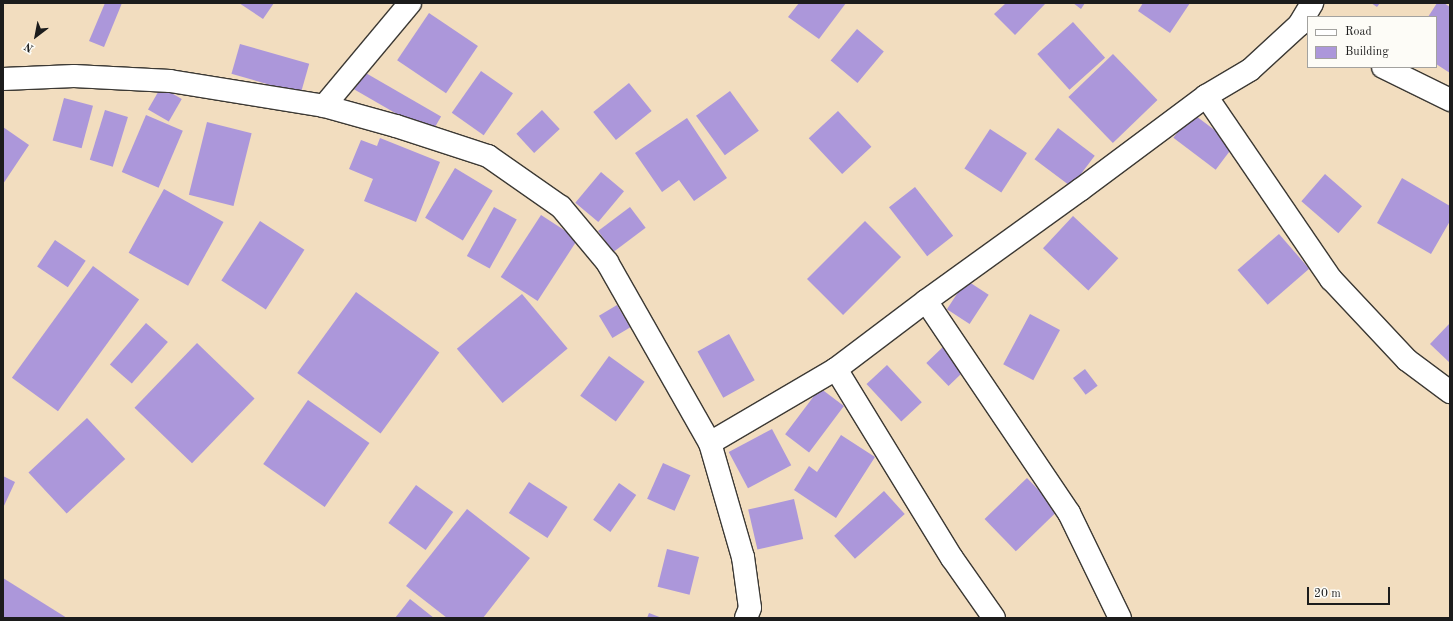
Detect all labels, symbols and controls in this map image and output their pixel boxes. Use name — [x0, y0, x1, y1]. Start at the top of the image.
north arrow — [16, 16, 56, 56]
legend — [1307, 16, 1437, 68]
text: Road — [1345, 26, 1372, 38]
text: N — [23, 40, 36, 53]
text: Building — [1345, 46, 1389, 58]
scale bar — [1309, 579, 1392, 605]
text: 20 m — [1314, 588, 1341, 600]

